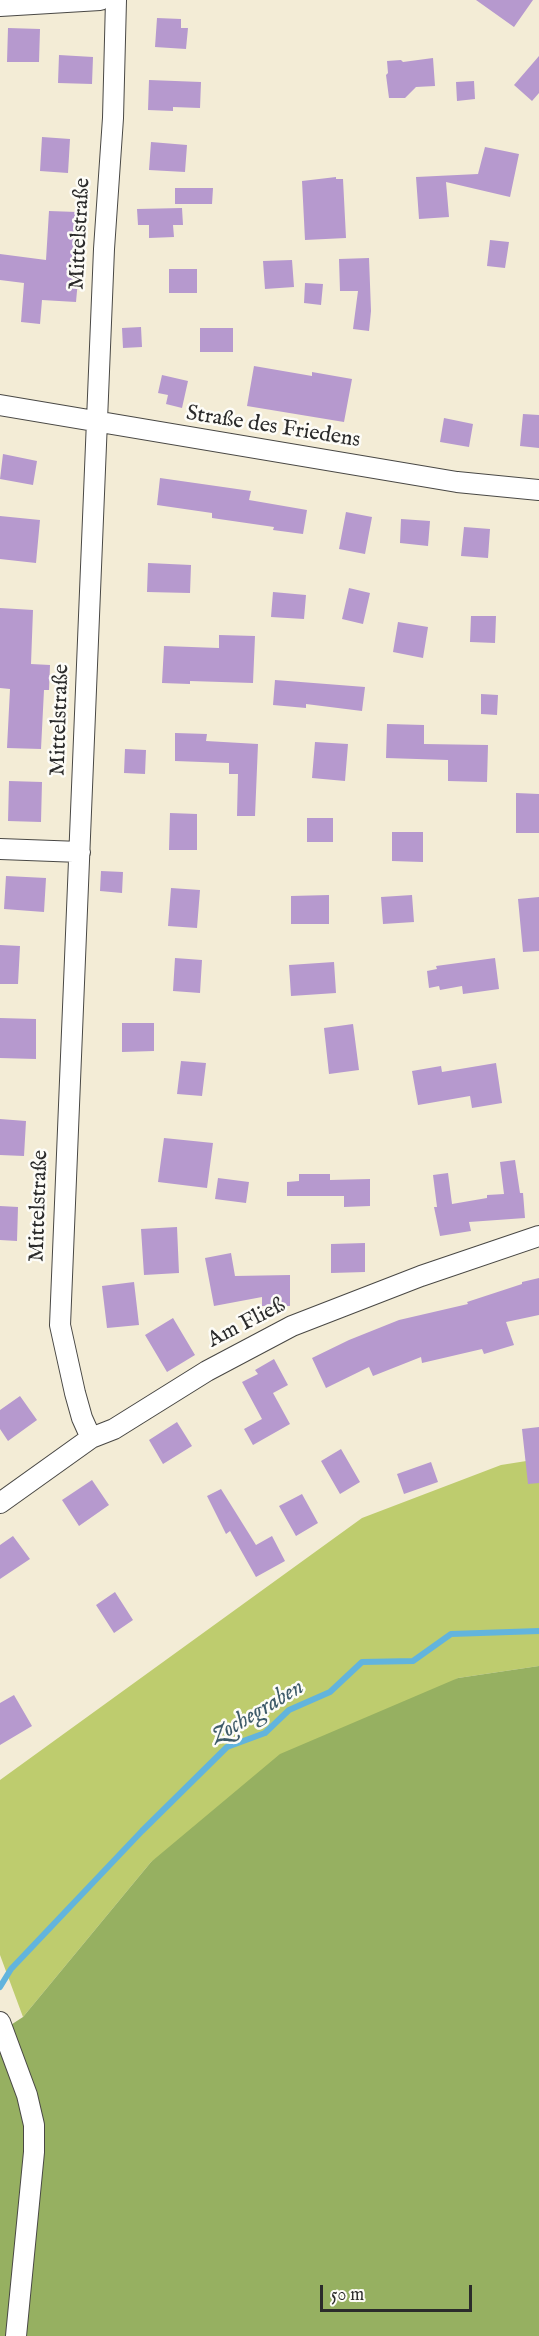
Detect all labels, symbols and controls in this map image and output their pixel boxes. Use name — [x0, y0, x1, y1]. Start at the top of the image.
street label: Mittelstraße — [65, 177, 97, 291]
street label: Straße des Friedens — [184, 401, 362, 455]
street label: Mittelstraße — [46, 664, 76, 776]
street label: Mittelstraße — [25, 1150, 55, 1262]
street label: Am Fließ — [204, 1293, 290, 1355]
water label: Zochegraben — [206, 1674, 310, 1752]
scale bar — [323, 2273, 474, 2311]
text: 50 m — [331, 2284, 364, 2307]

